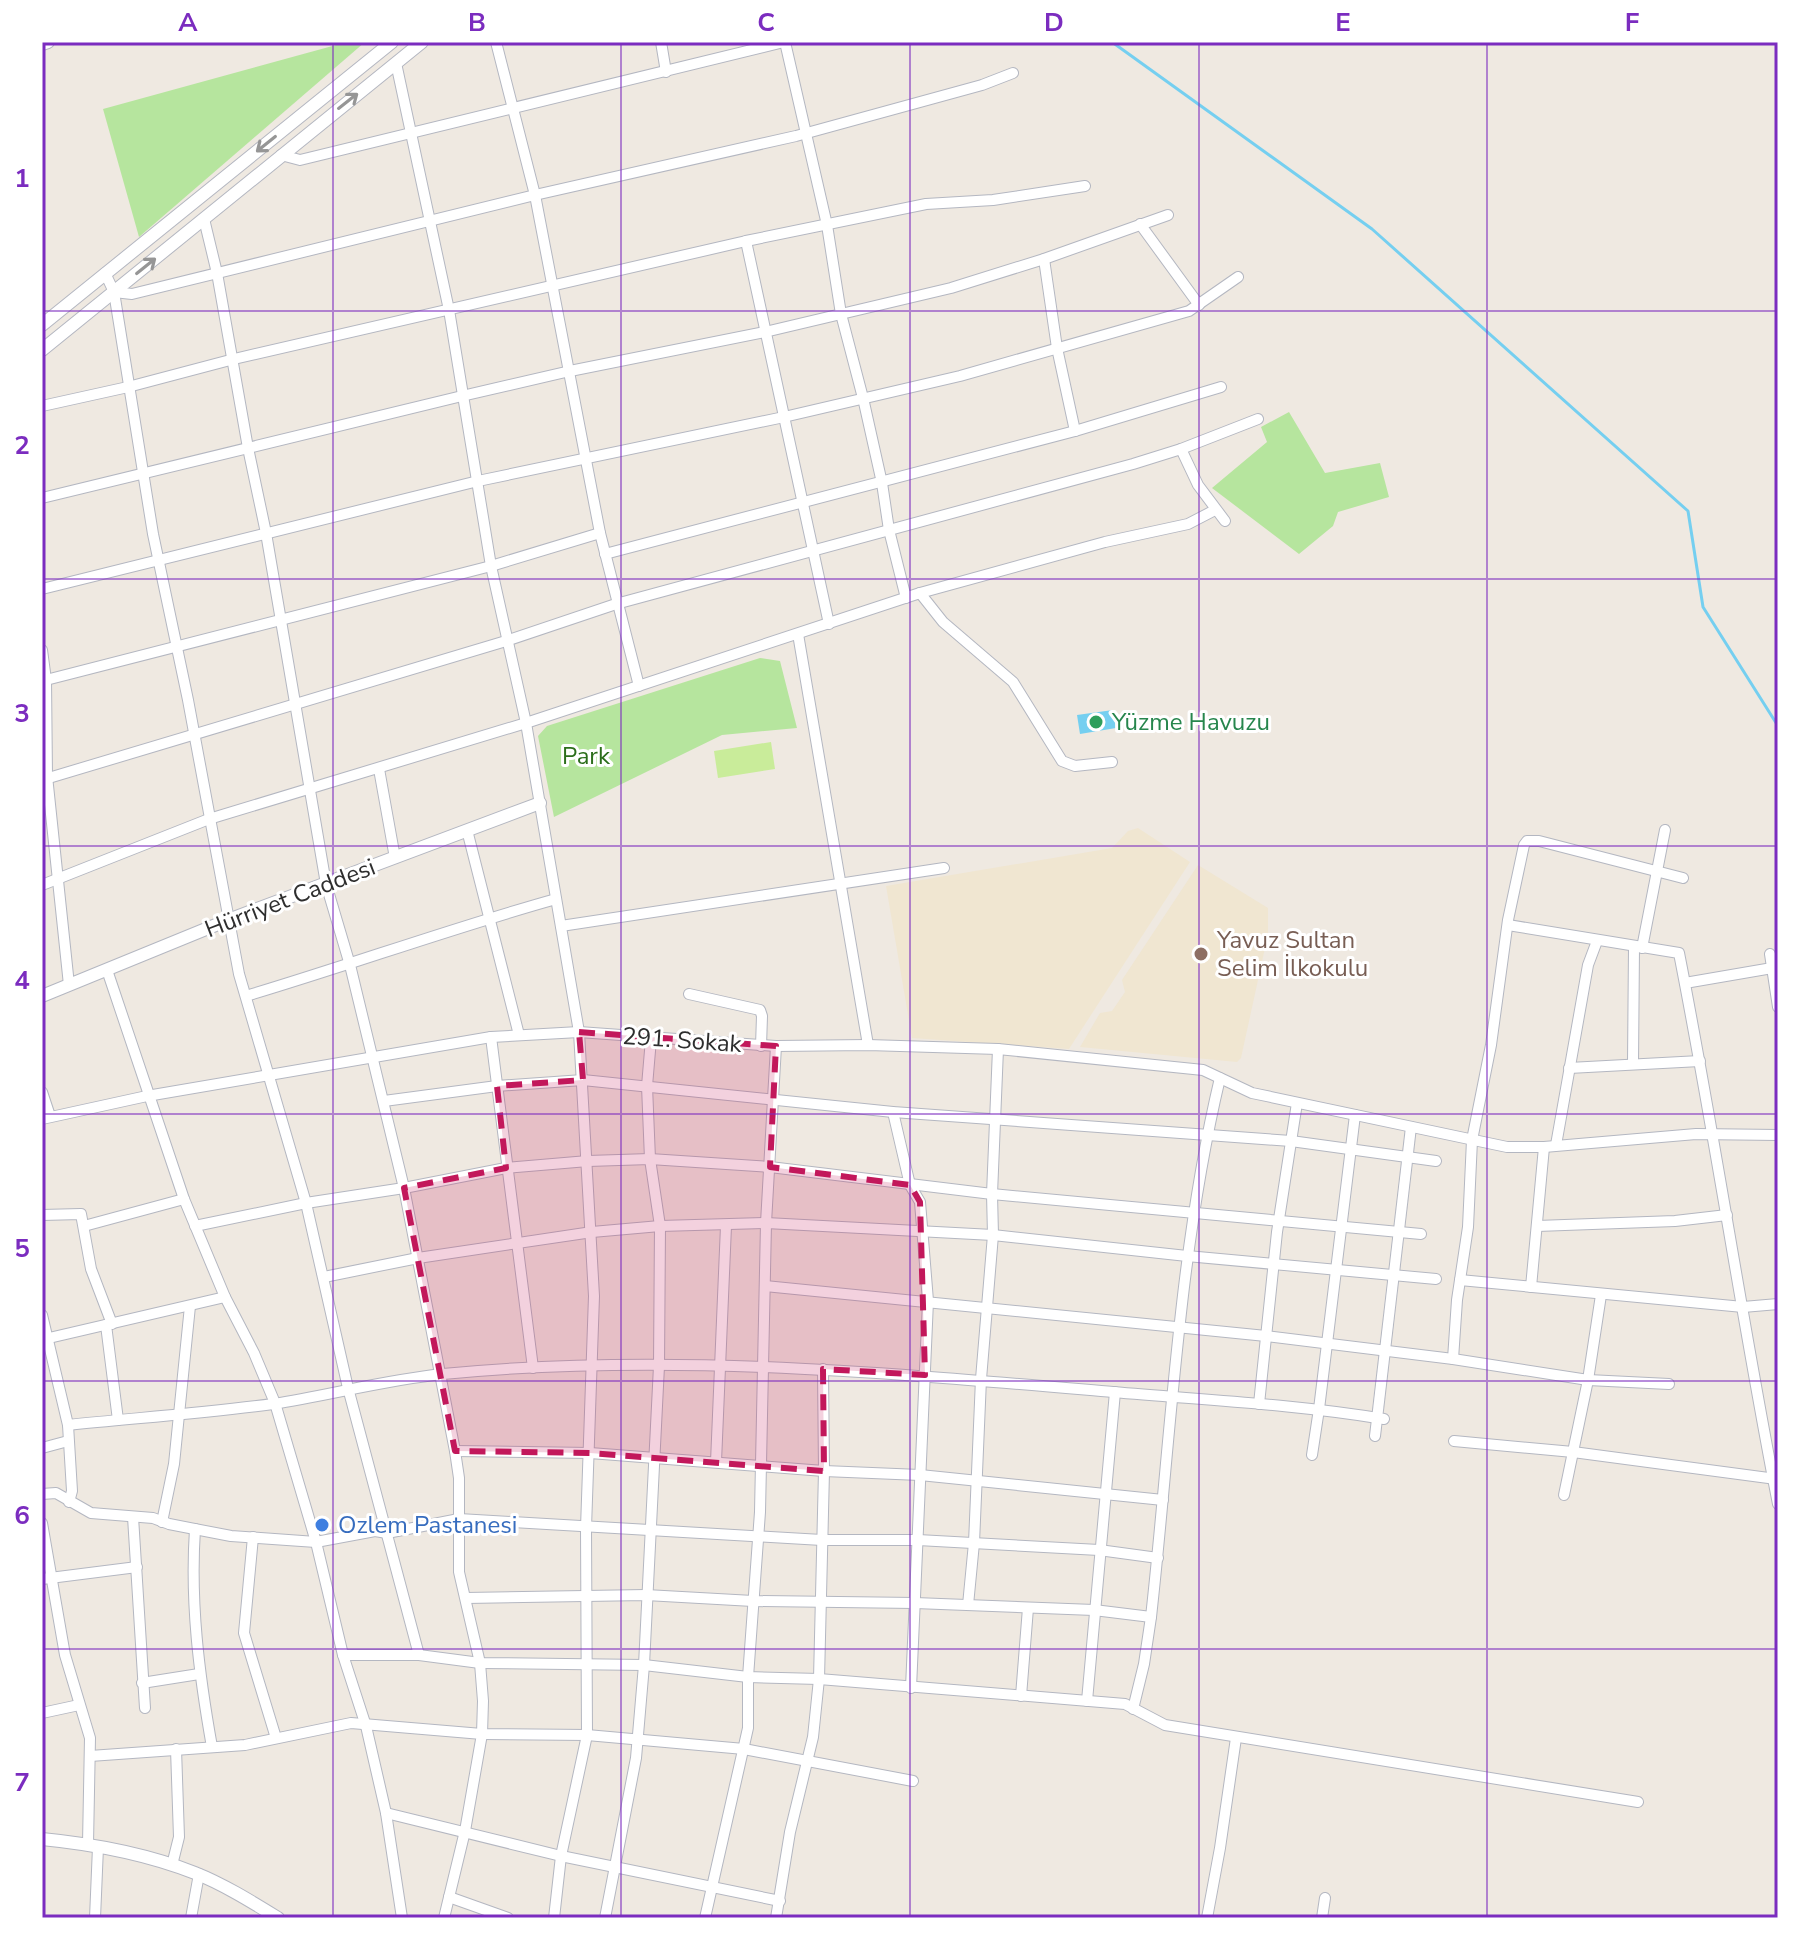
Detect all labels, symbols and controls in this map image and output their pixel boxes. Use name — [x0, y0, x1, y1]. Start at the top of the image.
text: A — [178, 5, 198, 40]
text: B — [468, 5, 486, 40]
text: C — [757, 5, 775, 40]
text: D — [1044, 5, 1064, 40]
text: E — [1335, 5, 1351, 40]
text: F — [1625, 5, 1639, 40]
one-way arrow — [337, 93, 358, 110]
one-way arrow — [256, 136, 277, 153]
text: 1 — [14, 161, 30, 196]
one-way arrow — [135, 257, 156, 275]
text: 2 — [14, 428, 30, 463]
text: 3 — [14, 696, 30, 731]
place label: Yüzme Havuzu — [1111, 706, 1270, 738]
marker: Yüzme Havuzu — [1087, 713, 1105, 731]
park label: Park — [562, 740, 611, 772]
street label: Hürriyet Caddesi — [200, 851, 380, 945]
place label: Yavuz Sultan Selim İlkokulu — [1216, 924, 1368, 984]
marker: Yavuz Sultan Selim İlkokulu — [1192, 945, 1210, 963]
text: 4 — [14, 963, 30, 998]
street label: 291. Sokak — [621, 1020, 744, 1060]
text: 5 — [14, 1231, 30, 1266]
text: 6 — [14, 1498, 30, 1533]
place label: Ozlem Pastanesi — [338, 1509, 517, 1541]
marker: Ozlem Pastanesi — [313, 1516, 331, 1534]
text: 7 — [14, 1765, 30, 1800]

